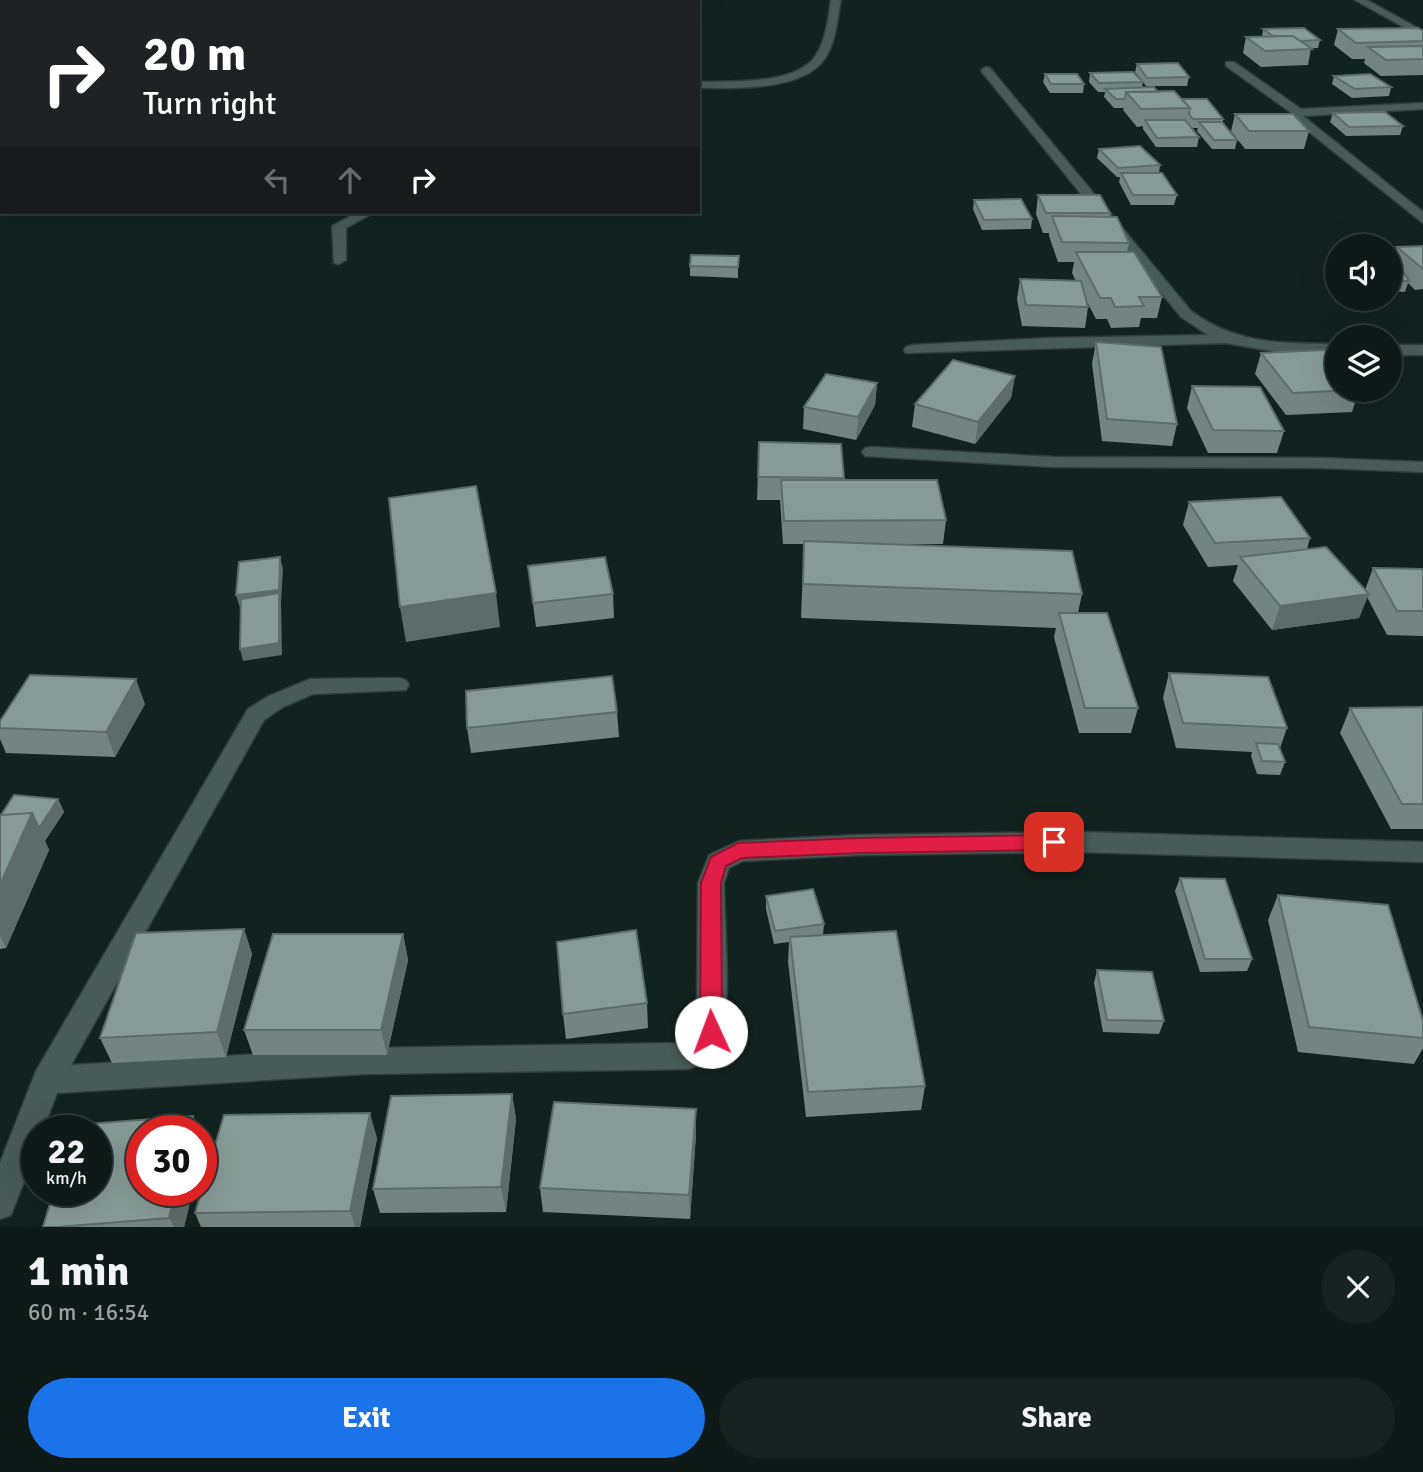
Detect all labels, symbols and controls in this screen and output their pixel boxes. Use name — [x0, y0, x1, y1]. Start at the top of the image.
text: 20 m — [143, 24, 246, 84]
icon: right — [28, 28, 119, 119]
text: Turn right — [143, 84, 276, 123]
icon: left — [258, 161, 296, 199]
icon: ahead — [331, 161, 369, 199]
icon: right — [404, 161, 442, 199]
map controls — [1325, 234, 1402, 402]
button: sound — [1325, 234, 1402, 311]
button: layers — [1325, 325, 1402, 402]
pin — [1024, 812, 1084, 872]
icon: arrive — [1035, 823, 1073, 861]
position arrow — [674, 995, 748, 1069]
speed limit sign: 30 — [126, 1115, 217, 1206]
text: 22 — [48, 1130, 85, 1173]
text: km/h — [46, 1167, 87, 1189]
text: 1 min — [28, 1246, 129, 1297]
button: close — [1321, 1250, 1395, 1324]
text: 60 m · 16:54 — [28, 1298, 149, 1327]
button: Exit — [28, 1378, 705, 1458]
button: Share — [719, 1378, 1395, 1458]

